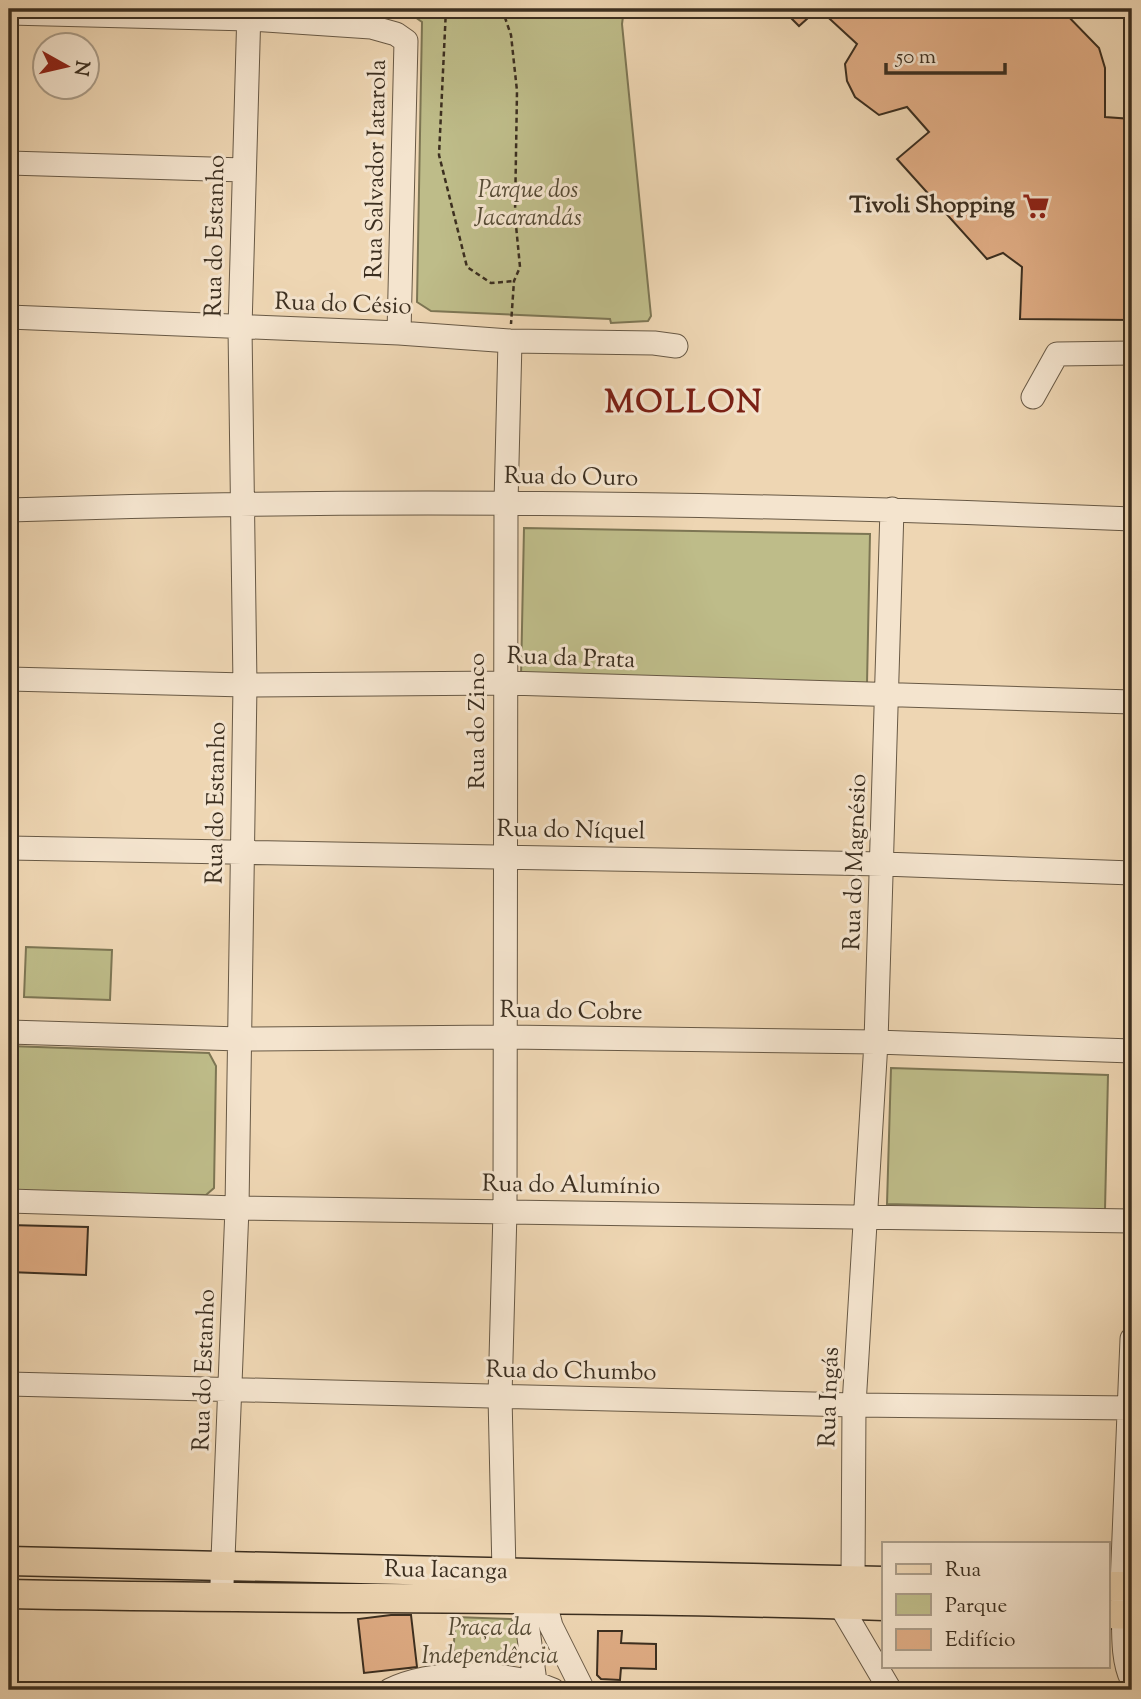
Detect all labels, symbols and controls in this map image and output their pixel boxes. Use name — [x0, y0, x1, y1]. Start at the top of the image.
north arrow — [32, 32, 102, 102]
scale bar — [886, 32, 1004, 76]
text: 50 m — [895, 43, 936, 73]
text: N — [66, 59, 95, 77]
street label: Rua Salvador Iatarola — [358, 59, 396, 279]
street label: Rua do Estanho — [198, 154, 234, 318]
park label: Parque dos Jacarandás — [473, 174, 582, 236]
place label: Tivoli Shopping — [849, 189, 1015, 223]
supermarket icon: Tivoli Shopping — [1021, 191, 1051, 221]
street label: Rua do Césio — [274, 286, 412, 324]
district label: MOLLON — [604, 381, 764, 427]
street label: Rua do Ouro — [503, 460, 639, 496]
street label: Rua da Prata — [506, 640, 636, 678]
street label: Rua do Zinco — [461, 653, 495, 789]
street label: Rua do Estanho — [199, 721, 235, 885]
street label: Rua do Magnésio — [836, 773, 876, 951]
street label: Rua do Níquel — [496, 813, 646, 849]
street label: Rua do Cobre — [499, 994, 643, 1030]
street label: Rua do Alumínio — [481, 1167, 661, 1205]
street label: Rua do Estanho — [185, 1288, 225, 1452]
street label: Rua Ingás — [811, 1346, 849, 1448]
street label: Rua do Chumbo — [485, 1354, 657, 1390]
legend — [882, 1542, 1110, 1668]
street label: Rua Iacanga — [384, 1553, 508, 1589]
text: Rua — [945, 1556, 982, 1586]
text: Parque — [945, 1592, 1007, 1622]
park label: Praça da Independência — [422, 1612, 558, 1674]
text: Edifício — [945, 1626, 1015, 1656]

